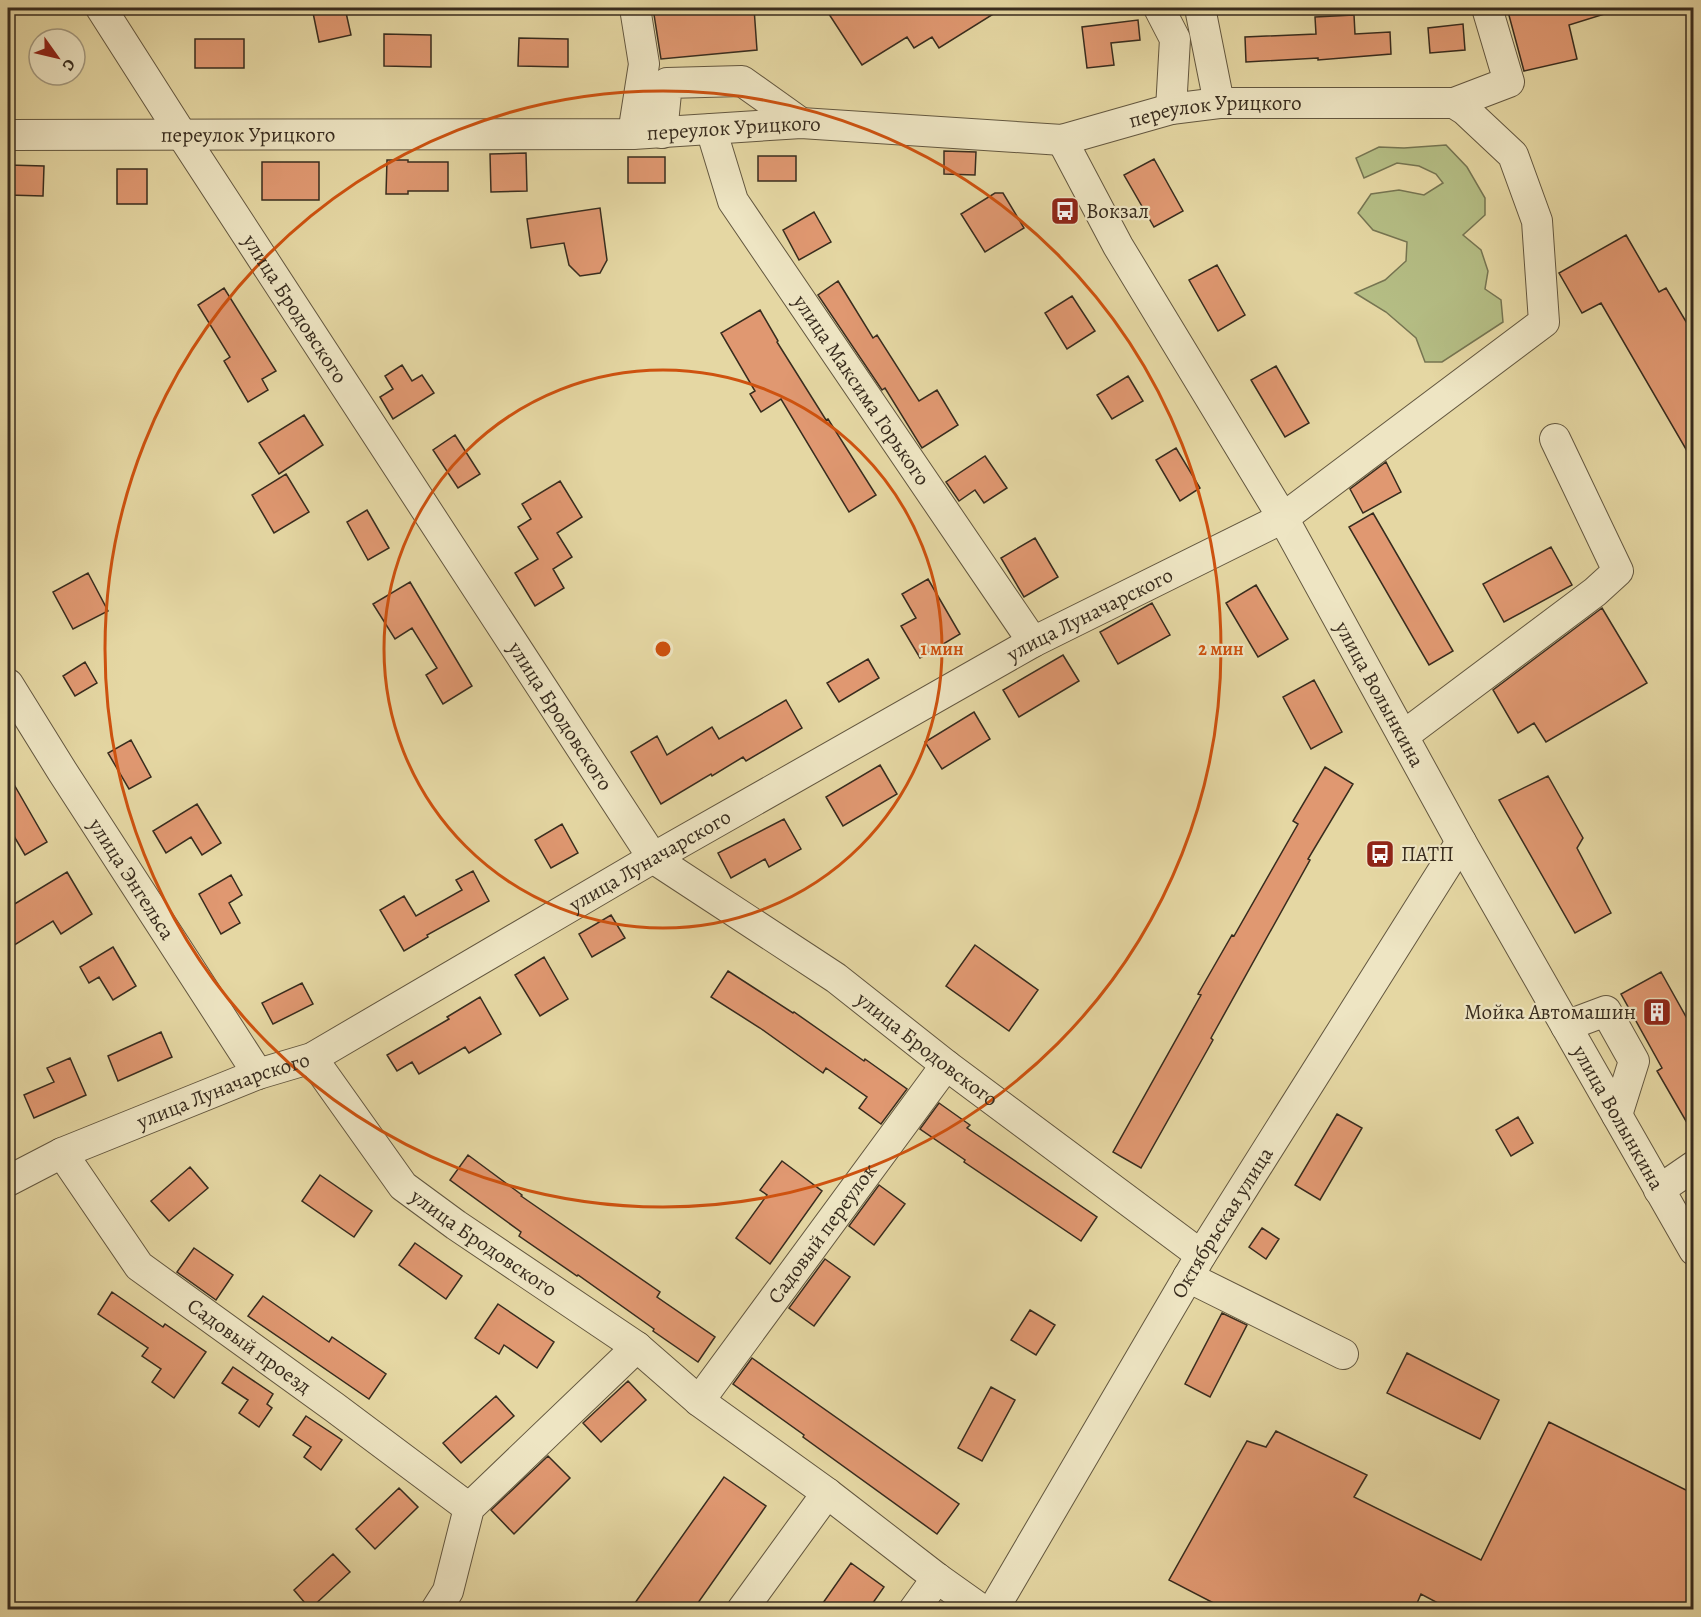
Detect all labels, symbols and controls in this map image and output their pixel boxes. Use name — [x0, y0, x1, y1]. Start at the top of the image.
north arrow — [27, 27, 87, 87]
text: С — [57, 55, 80, 75]
street label: переулок Урицкого — [1125, 89, 1302, 134]
street label: переулок Урицкого — [646, 109, 822, 147]
street label: переулок Урицкого — [161, 120, 335, 149]
bus stop icon: Вокзал — [1049, 195, 1081, 227]
place label: Вокзал — [1086, 197, 1149, 225]
street label: улица Бродовского — [236, 228, 354, 389]
street label: улица Максима Горького — [786, 288, 937, 491]
street label: улица Луначарского — [1001, 561, 1178, 669]
street label: улица Волынкина — [1328, 615, 1431, 772]
street label: улица Бродовского — [501, 635, 619, 796]
text: 1 мин — [920, 637, 964, 661]
text: 2 мин — [1198, 637, 1244, 661]
centre of rings — [653, 639, 673, 659]
street label: улица Луначарского — [563, 803, 736, 919]
street label: улица Энгельса — [82, 812, 182, 945]
bus stop icon: ПАТП — [1364, 838, 1396, 870]
place label: ПАТП — [1401, 840, 1454, 868]
street label: улица Бродовского — [850, 985, 1004, 1113]
building icon: Мойка Автомашин — [1641, 996, 1673, 1028]
place label: Мойка Автомашин — [1464, 998, 1636, 1026]
street label: улица Волынкина — [1565, 1039, 1671, 1195]
street label: улица Луначарского — [132, 1045, 313, 1136]
street label: Октябрьская улица — [1165, 1141, 1280, 1304]
street label: Садовый переулок — [761, 1157, 883, 1309]
street label: улица Бродовского — [404, 1182, 563, 1303]
street label: Садовый проезд — [182, 1291, 317, 1400]

